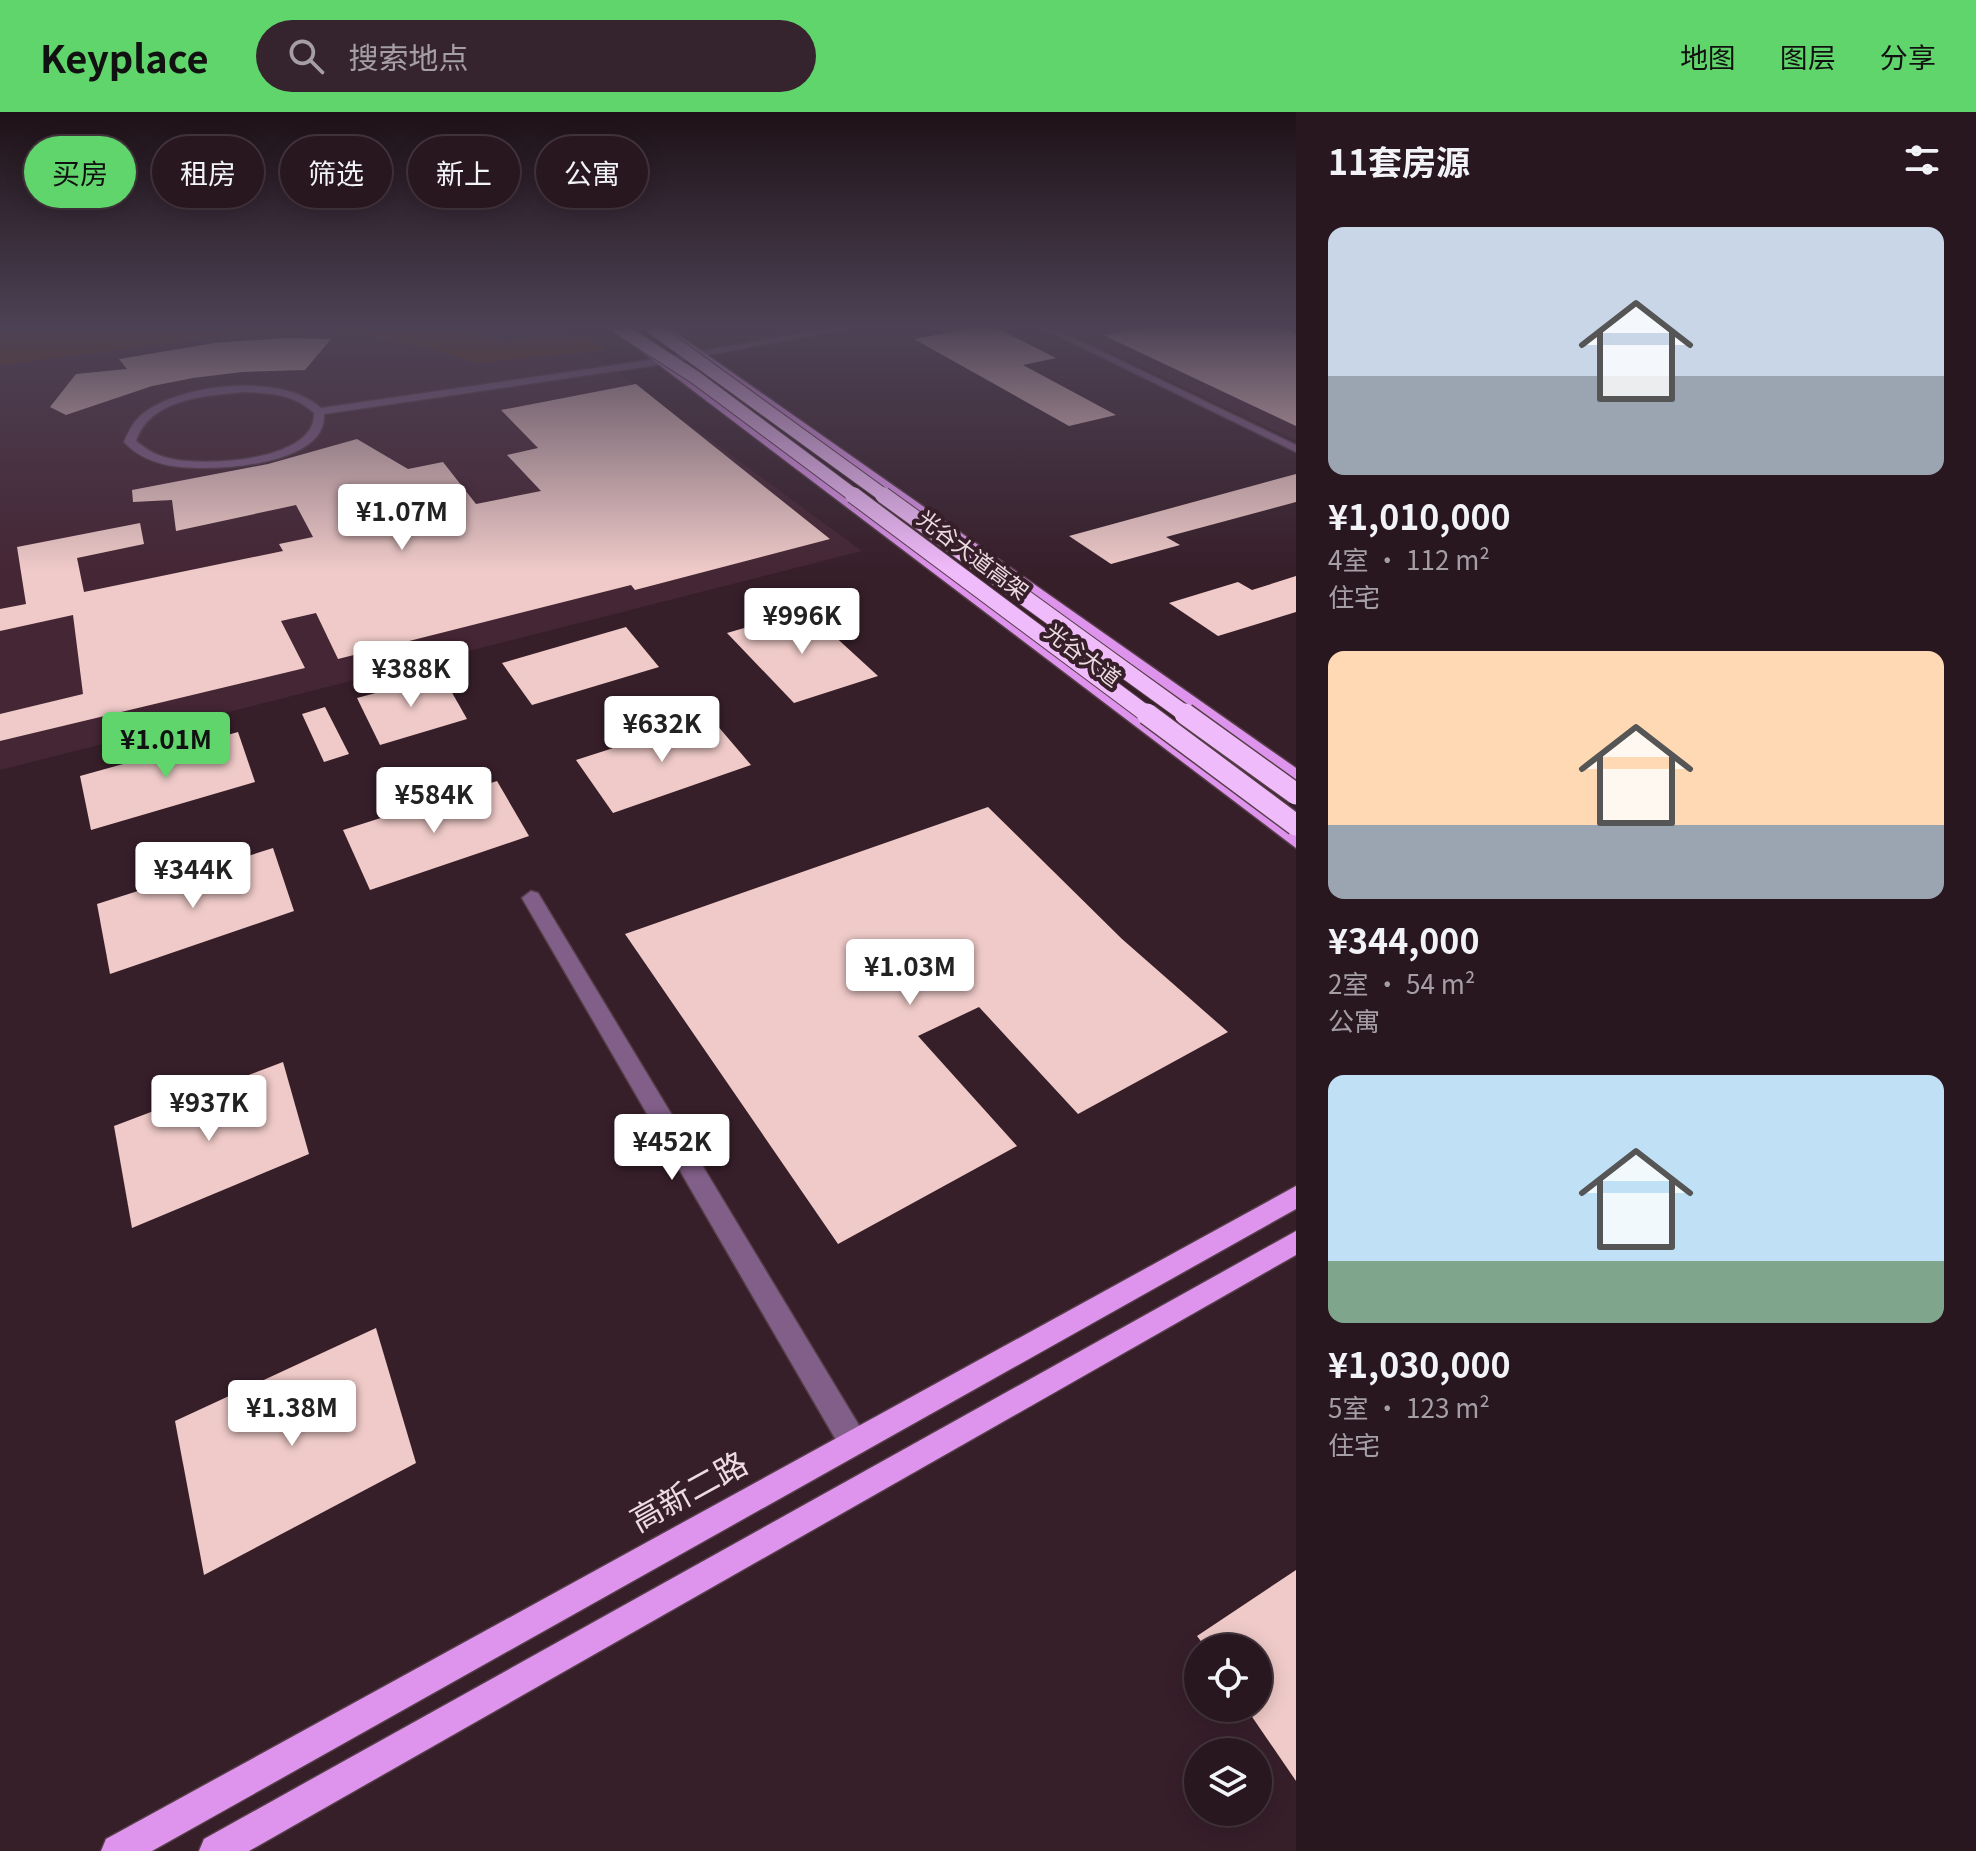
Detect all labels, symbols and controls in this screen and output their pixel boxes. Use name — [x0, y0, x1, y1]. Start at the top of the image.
search box — [256, 20, 816, 92]
text: Keyplace — [40, 29, 208, 84]
icon: search — [284, 34, 328, 78]
text: 搜索地点 — [348, 34, 468, 78]
text: 地图 — [1680, 36, 1736, 76]
text: 图层 — [1780, 36, 1836, 76]
text: 分享 — [1880, 36, 1936, 76]
chip: 买房 — [24, 136, 136, 208]
chip: 租房 — [152, 136, 264, 208]
chip: 筛选 — [280, 136, 392, 208]
chip: 新上 — [408, 136, 520, 208]
chip: 公寓 — [536, 136, 648, 208]
text: 11套房源 — [1328, 136, 1470, 185]
icon: filters — [1900, 138, 1944, 182]
icon: home — [1564, 279, 1708, 423]
pin: ¥1.07M — [337, 484, 467, 552]
text: ¥1.07M — [356, 491, 448, 528]
text: ¥1,010,000 — [1328, 491, 1511, 540]
street label: 光谷大道高架 — [912, 501, 1037, 606]
text: 4室 · 112 m² — [1328, 540, 1490, 577]
text: 住宅 — [1328, 577, 1380, 614]
pin: ¥996K — [746, 588, 858, 656]
text: ¥996K — [762, 595, 842, 632]
street label: 光谷大道 — [1039, 614, 1129, 693]
pin: ¥388K — [355, 641, 467, 709]
text: ¥388K — [371, 648, 451, 685]
pin: ¥632K — [606, 696, 718, 764]
text: ¥632K — [622, 703, 702, 740]
icon: home — [1564, 703, 1708, 847]
pin: ¥1.01M — [101, 712, 231, 780]
text: ¥1.01M — [120, 719, 212, 756]
pin: ¥584K — [378, 767, 490, 835]
text: ¥584K — [394, 774, 474, 811]
pin: ¥344K — [137, 842, 249, 910]
text: ¥344K — [153, 849, 233, 886]
text: ¥344,000 — [1328, 915, 1479, 964]
pin: ¥1.03M — [845, 939, 975, 1007]
text: ¥1.03M — [864, 946, 956, 983]
text: 2室 · 54 m² — [1328, 964, 1476, 1001]
text: 公寓 — [1328, 1001, 1380, 1038]
pin: ¥937K — [153, 1075, 265, 1143]
text: ¥937K — [169, 1082, 249, 1119]
pin: ¥452K — [616, 1114, 728, 1182]
text: ¥452K — [632, 1121, 712, 1158]
icon: home — [1564, 1127, 1708, 1271]
text: ¥1,030,000 — [1328, 1339, 1511, 1388]
pin: ¥1.38M — [227, 1380, 357, 1448]
text: ¥1.38M — [246, 1387, 338, 1424]
text: 5室 · 123 m² — [1328, 1388, 1490, 1425]
text: 住宅 — [1328, 1425, 1380, 1462]
street label: 高新二路 — [620, 1438, 755, 1541]
map controls — [1184, 1634, 1272, 1826]
button: locate — [1184, 1634, 1272, 1722]
button: layers — [1184, 1738, 1272, 1826]

